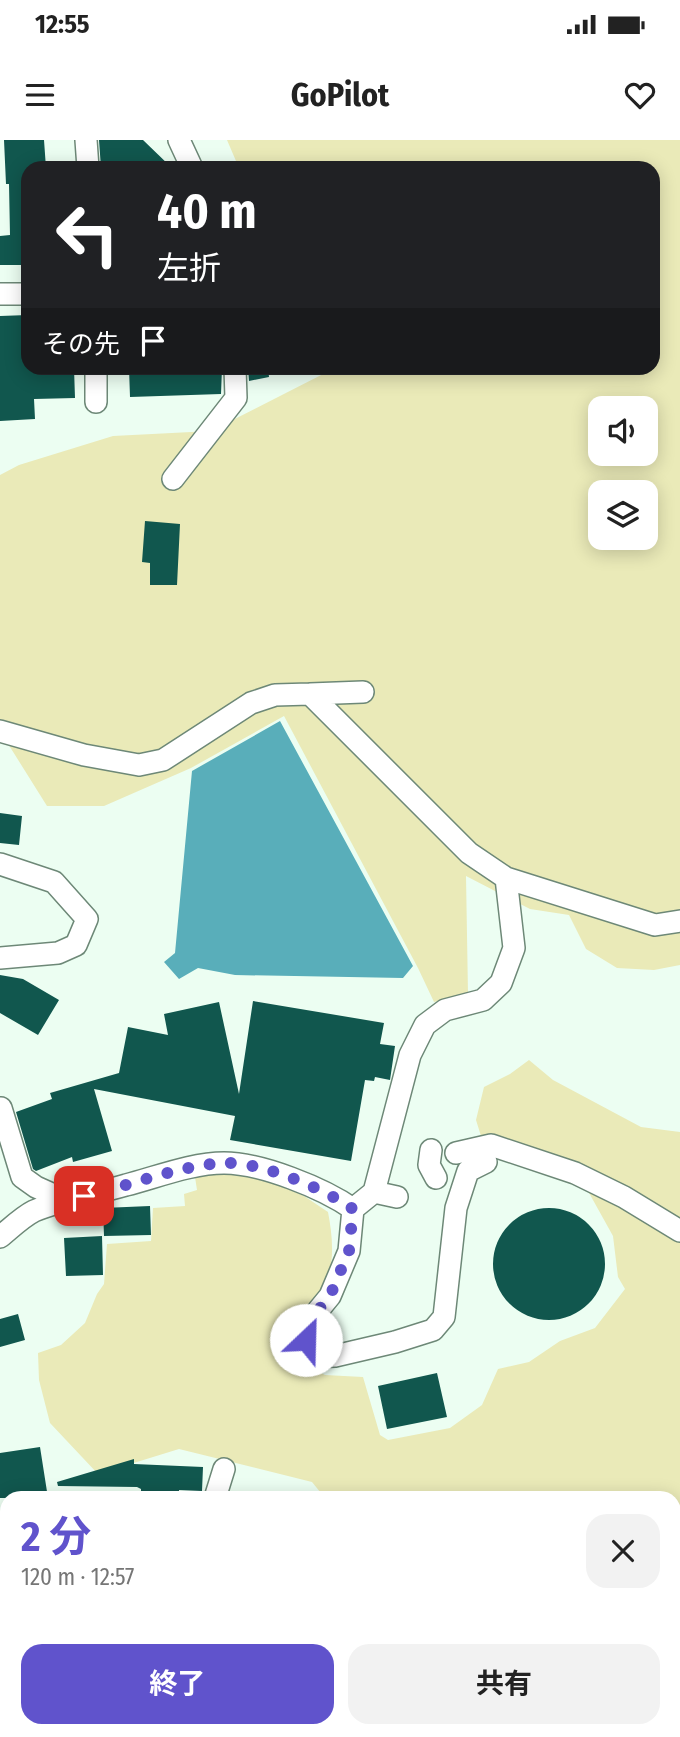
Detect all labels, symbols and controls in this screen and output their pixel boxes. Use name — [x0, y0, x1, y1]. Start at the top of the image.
text: 12:55 — [35, 9, 90, 40]
icon: menu — [21, 76, 59, 114]
text: GoPilot — [291, 76, 389, 114]
icon: heart — [621, 76, 659, 114]
text: 40 m — [157, 182, 257, 241]
icon: left — [42, 189, 133, 280]
text: 左折 — [157, 249, 221, 287]
icon: arrive — [134, 322, 172, 360]
text: その先 — [42, 329, 120, 360]
map controls — [588, 396, 658, 550]
button: sound — [588, 396, 658, 466]
button: layers — [588, 480, 658, 550]
pin — [54, 1166, 114, 1226]
icon: arrive — [65, 1177, 103, 1215]
position arrow — [269, 1303, 343, 1377]
text: 2 分 — [21, 1512, 91, 1562]
button: close — [586, 1514, 660, 1588]
text: 120 m · 12:57 — [21, 1563, 134, 1591]
button: 終了 — [21, 1644, 334, 1724]
button: 共有 — [348, 1644, 660, 1724]

